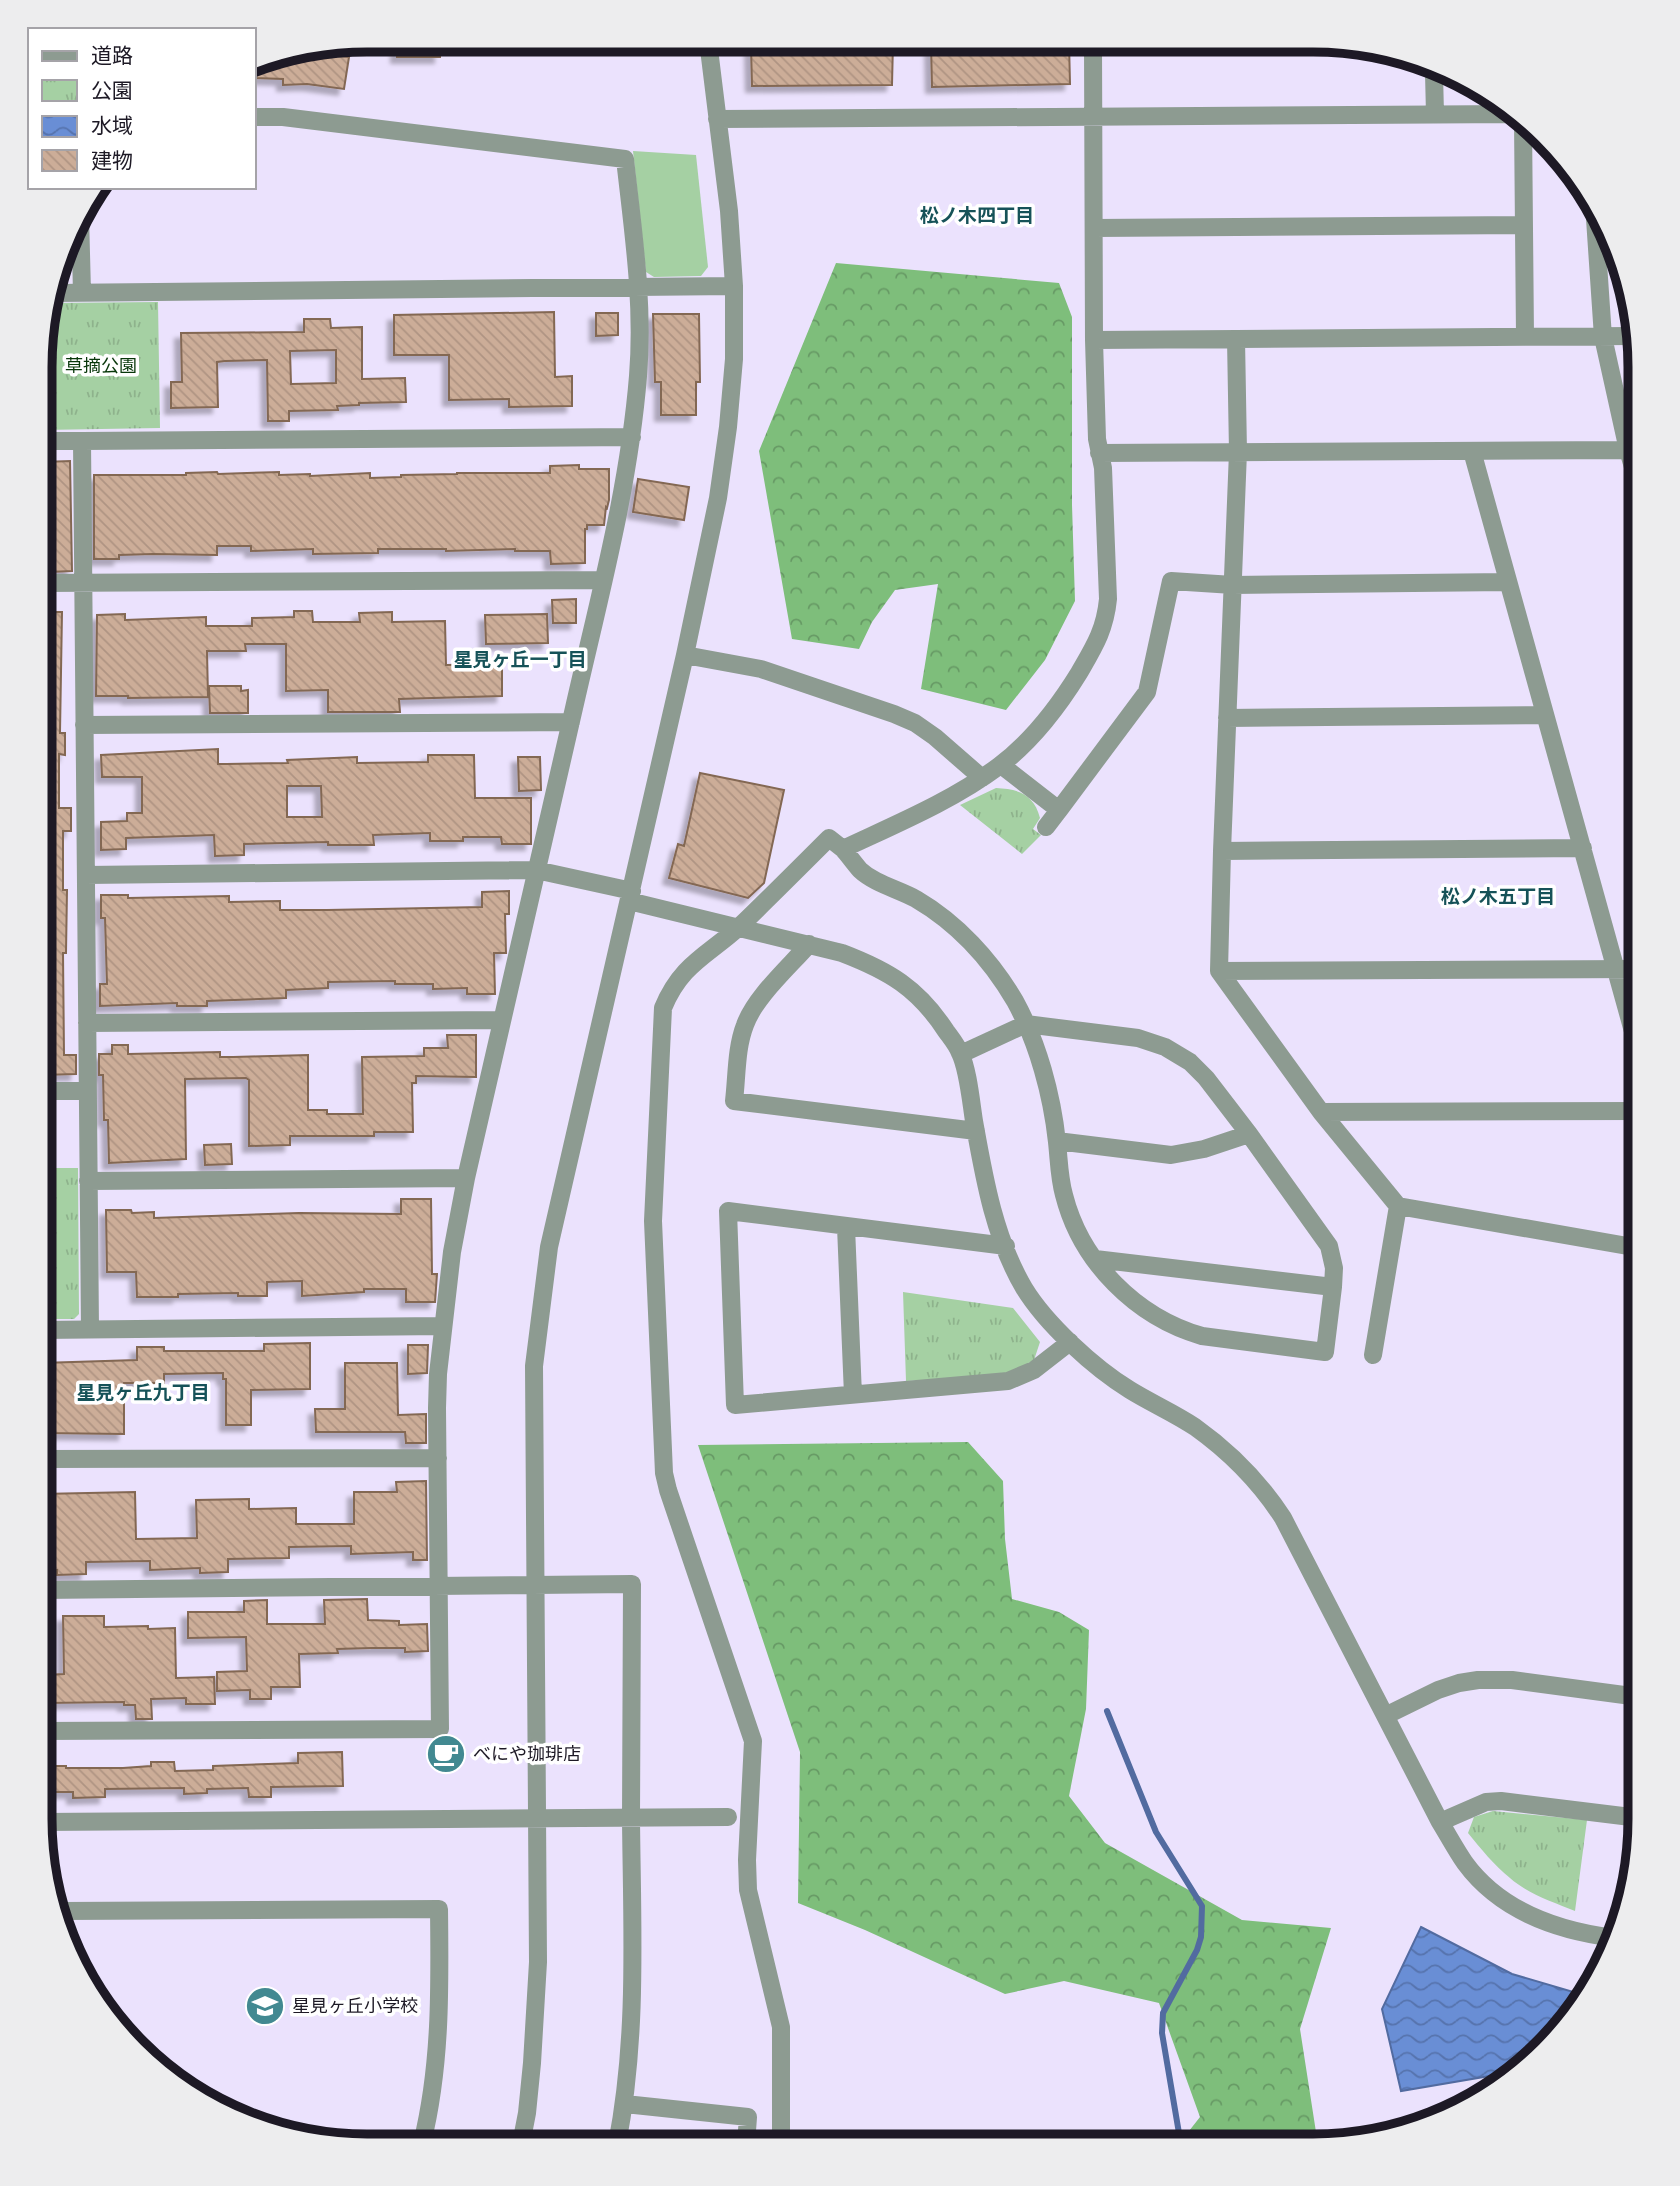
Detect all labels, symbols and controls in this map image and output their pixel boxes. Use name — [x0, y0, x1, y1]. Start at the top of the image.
legend — [28, 28, 256, 189]
text: 道路 — [91, 43, 133, 68]
text: 公園 — [91, 78, 133, 103]
text: 水域 — [91, 113, 133, 138]
text: 建物 — [91, 148, 133, 173]
district label: 松ノ木四丁目 — [920, 204, 1034, 227]
park label: 草摘公園 — [65, 355, 137, 377]
district label: 星見ヶ丘一丁目 — [453, 648, 587, 671]
district label: 松ノ木五丁目 — [1441, 885, 1555, 908]
district label: 星見ヶ丘九丁目 — [76, 1381, 210, 1404]
cafe icon: べにや珈琲店 — [425, 1733, 467, 1775]
place label: べにや珈琲店 — [473, 1743, 581, 1765]
school or university icon: 星見ヶ丘小学校 — [244, 1985, 286, 2027]
place label: 星見ヶ丘小学校 — [292, 1995, 418, 2017]

